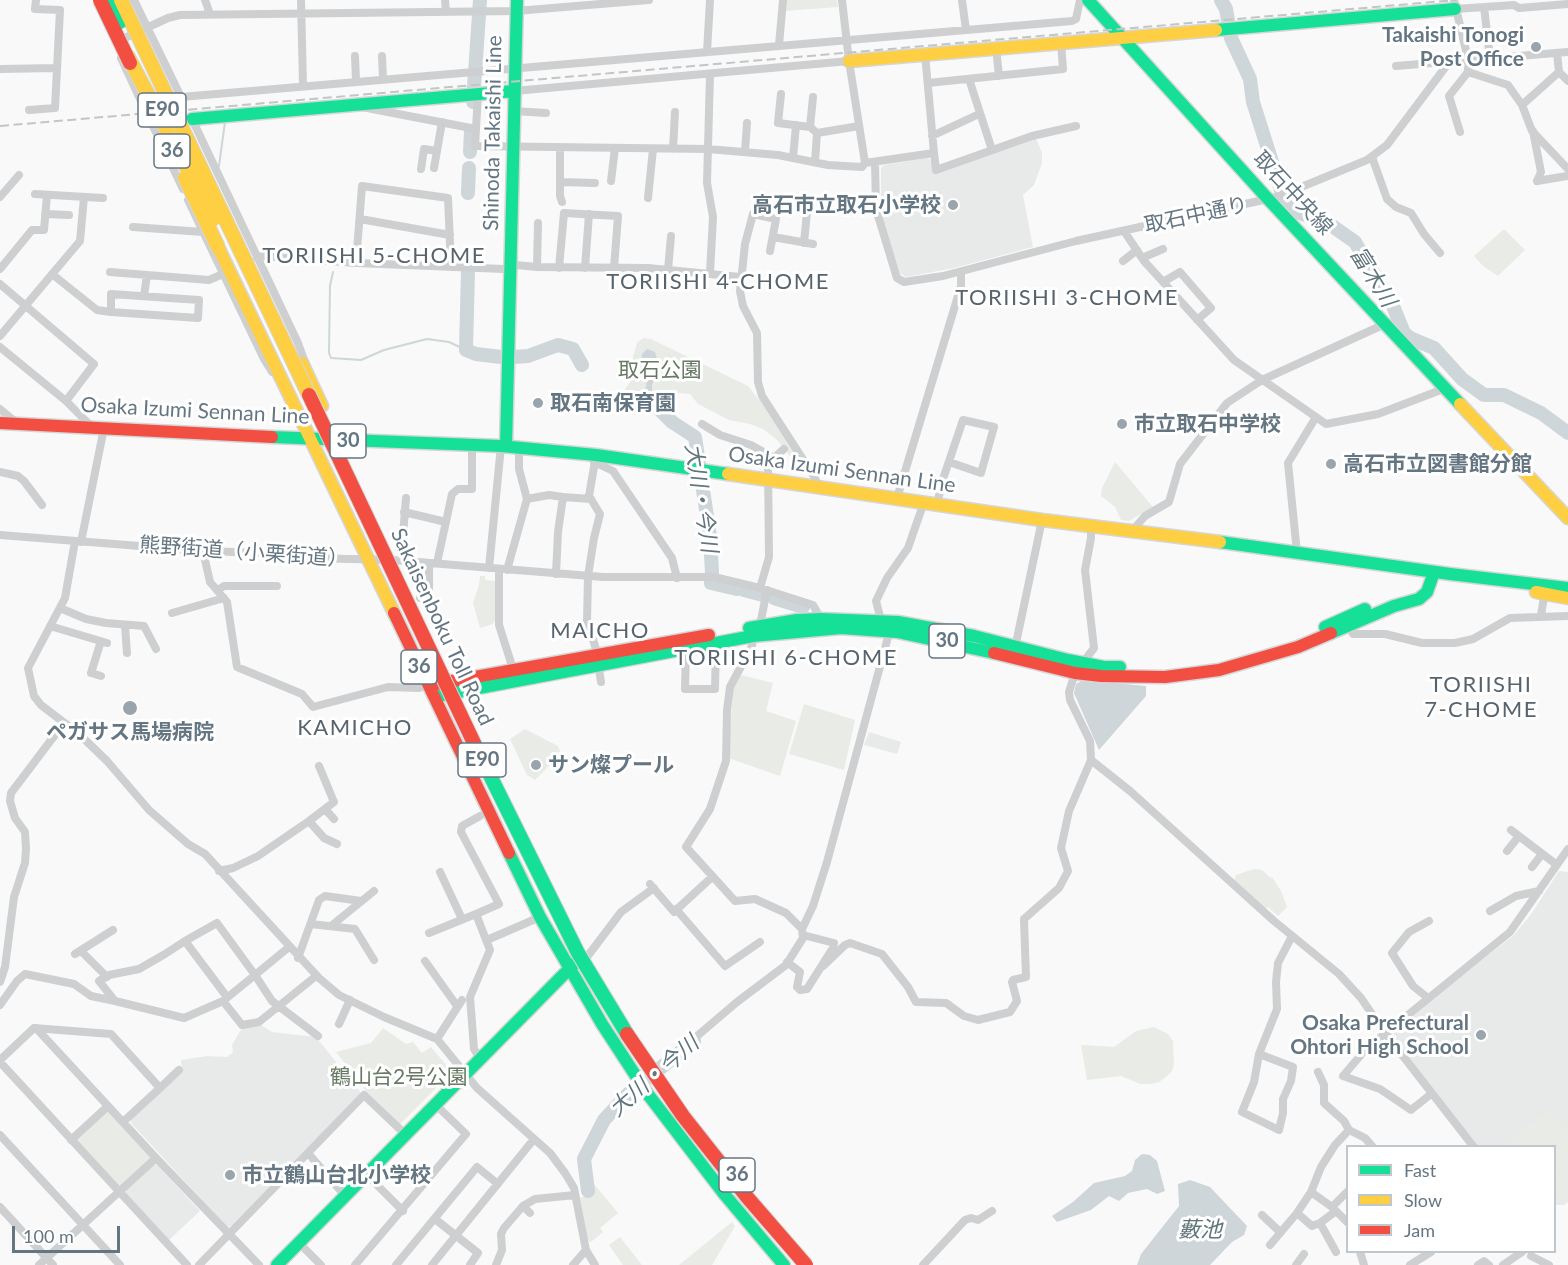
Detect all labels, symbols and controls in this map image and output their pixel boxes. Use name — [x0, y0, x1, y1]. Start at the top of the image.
place label: Takaishi Tonogi Post Office — [1382, 22, 1524, 72]
street label: Shinoda Takaishi Line — [479, 35, 507, 231]
marker: Takaishi Tonogi Post Office — [1529, 40, 1543, 54]
road number: E90 — [138, 93, 186, 127]
road number: 36 — [154, 134, 190, 168]
street label: 取石中央線 — [1248, 146, 1338, 240]
place label: 高石市立取石小学校 — [752, 192, 941, 218]
street label: 取石中通り — [1142, 192, 1250, 238]
marker: 高石市立取石小学校 — [946, 198, 960, 212]
water label: 富木川 — [1344, 242, 1402, 312]
district label: TORIISHI 5-CHOME — [262, 243, 486, 269]
district label: TORIISHI 4-CHOME — [606, 269, 830, 295]
district label: TORIISHI 3-CHOME — [955, 285, 1179, 311]
park label: 取石公園 — [618, 357, 702, 383]
place label: 取石南保育園 — [550, 390, 676, 416]
street label: Osaka Izumi Sennan Line — [80, 392, 310, 430]
marker: 取石南保育園 — [531, 396, 545, 410]
place label: 市立取石中学校 — [1134, 411, 1281, 437]
marker: 市立取石中学校 — [1115, 417, 1129, 431]
road number: 30 — [330, 424, 366, 458]
water label: 大川・今川 — [679, 442, 723, 554]
street label: Osaka Izumi Sennan Line — [727, 442, 957, 498]
place label: 高石市立図書館分館 — [1343, 451, 1532, 477]
marker: 高石市立図書館分館 — [1324, 457, 1338, 471]
street label: Sakaisenboku Toll Road — [385, 524, 499, 730]
street label: 熊野街道（小栗街道） — [138, 532, 350, 572]
district label: MAICHO — [550, 618, 650, 644]
road number: 30 — [929, 624, 965, 658]
district label: TORIISHI 6-CHOME — [674, 645, 898, 671]
road number: 36 — [401, 650, 437, 684]
district label: TORIISHI 7-CHOME — [1424, 672, 1538, 724]
marker: ペガサス馬場病院 — [121, 699, 139, 717]
district label: KAMICHO — [297, 715, 413, 741]
place label: ペガサス馬場病院 — [46, 719, 214, 745]
road number: E90 — [458, 743, 506, 777]
place label: サン燦プール — [548, 752, 674, 778]
marker: サン燦プール — [529, 758, 543, 772]
place label: Osaka Prefectural Ohtori High School — [1290, 1010, 1469, 1060]
marker: Osaka Prefectural Ohtori High School — [1474, 1028, 1488, 1042]
water label: 大川・今川 — [604, 1030, 704, 1122]
park label: 鶴山台2号公園 — [330, 1064, 468, 1090]
legend — [1346, 1145, 1556, 1253]
road number: 36 — [719, 1158, 755, 1192]
text: Fast — [1404, 1159, 1436, 1181]
place label: 市立鶴山台北小学校 — [242, 1162, 431, 1188]
marker: 市立鶴山台北小学校 — [223, 1168, 237, 1182]
text: Slow — [1404, 1189, 1442, 1211]
scale bar — [15, 1214, 123, 1252]
water label: 藪池 — [1178, 1217, 1222, 1243]
text: Jam — [1404, 1219, 1435, 1241]
text: 100 m — [23, 1225, 74, 1247]

